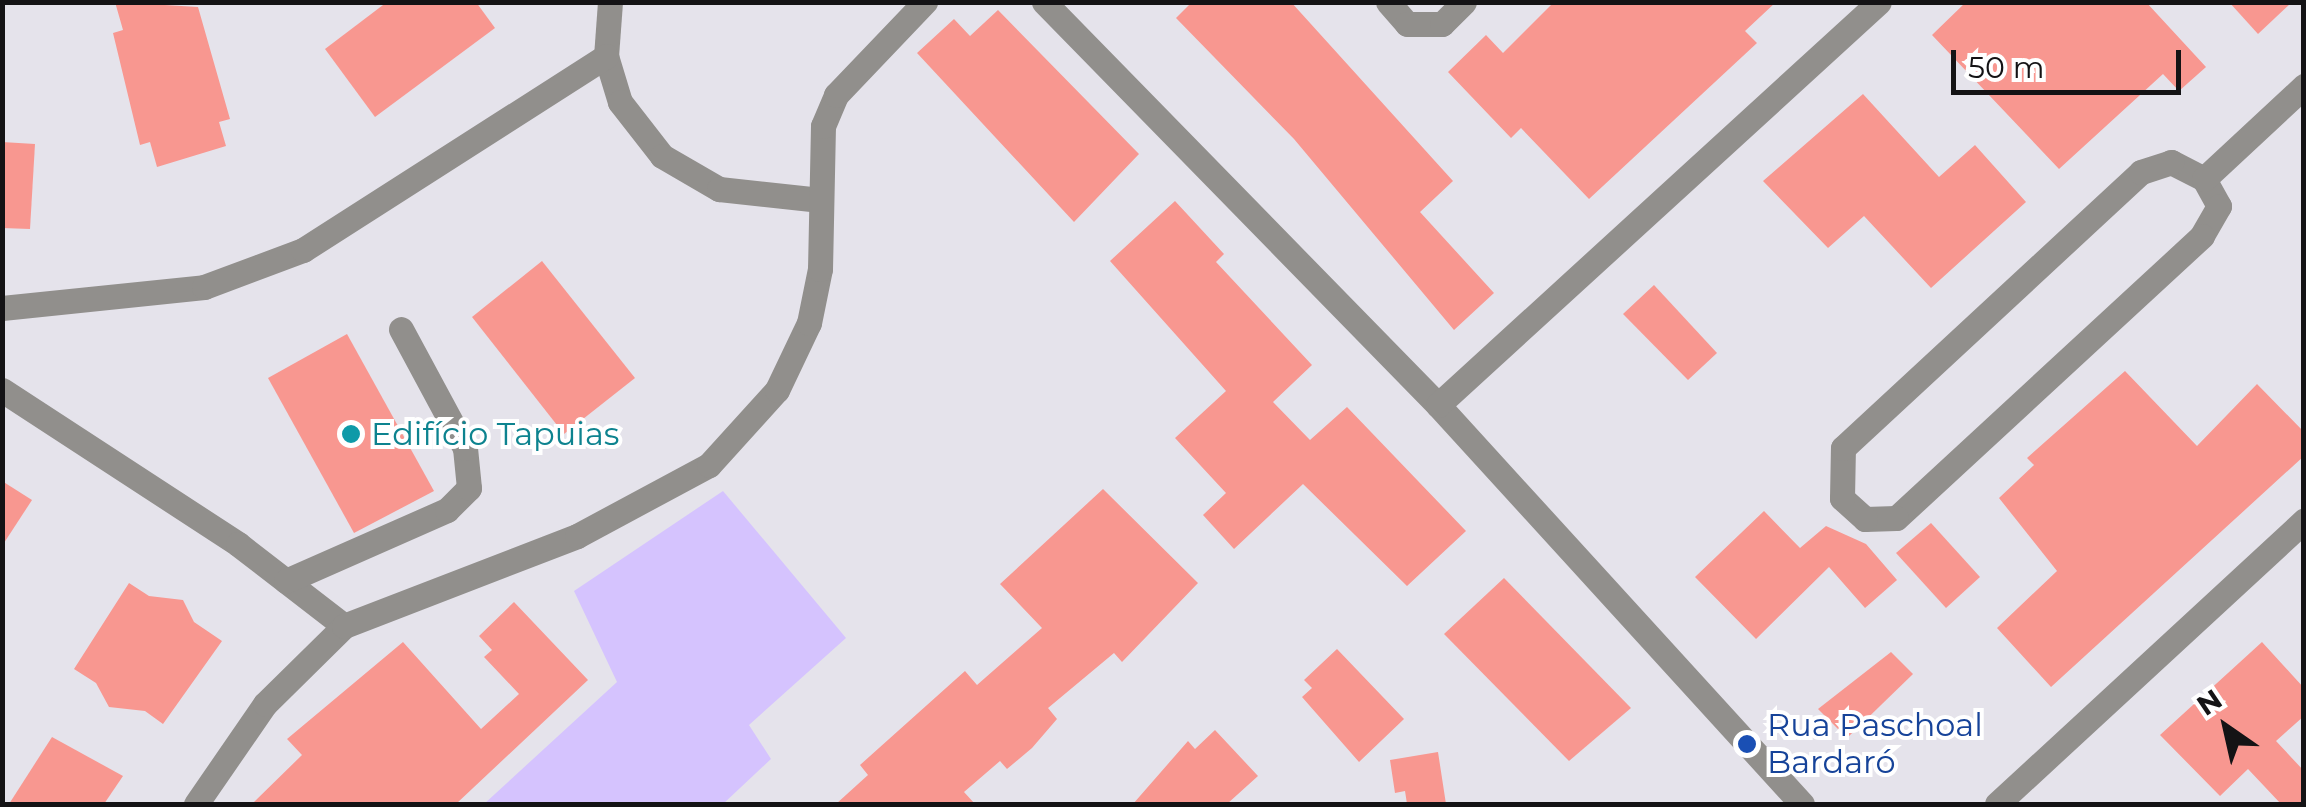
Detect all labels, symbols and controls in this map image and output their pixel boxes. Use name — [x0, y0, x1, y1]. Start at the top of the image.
scale bar — [1956, 30, 2186, 92]
text: 50 m — [1968, 49, 2045, 86]
place label: Edifício Tapuias — [371, 415, 619, 453]
marker: Edifício Tapuias — [340, 423, 362, 445]
north arrow — [2176, 677, 2276, 777]
text: N — [2190, 682, 2228, 723]
place label: Rua Paschoal Bardaró — [1767, 707, 1983, 782]
marker: Rua Paschoal Bardaró — [1736, 733, 1758, 755]

